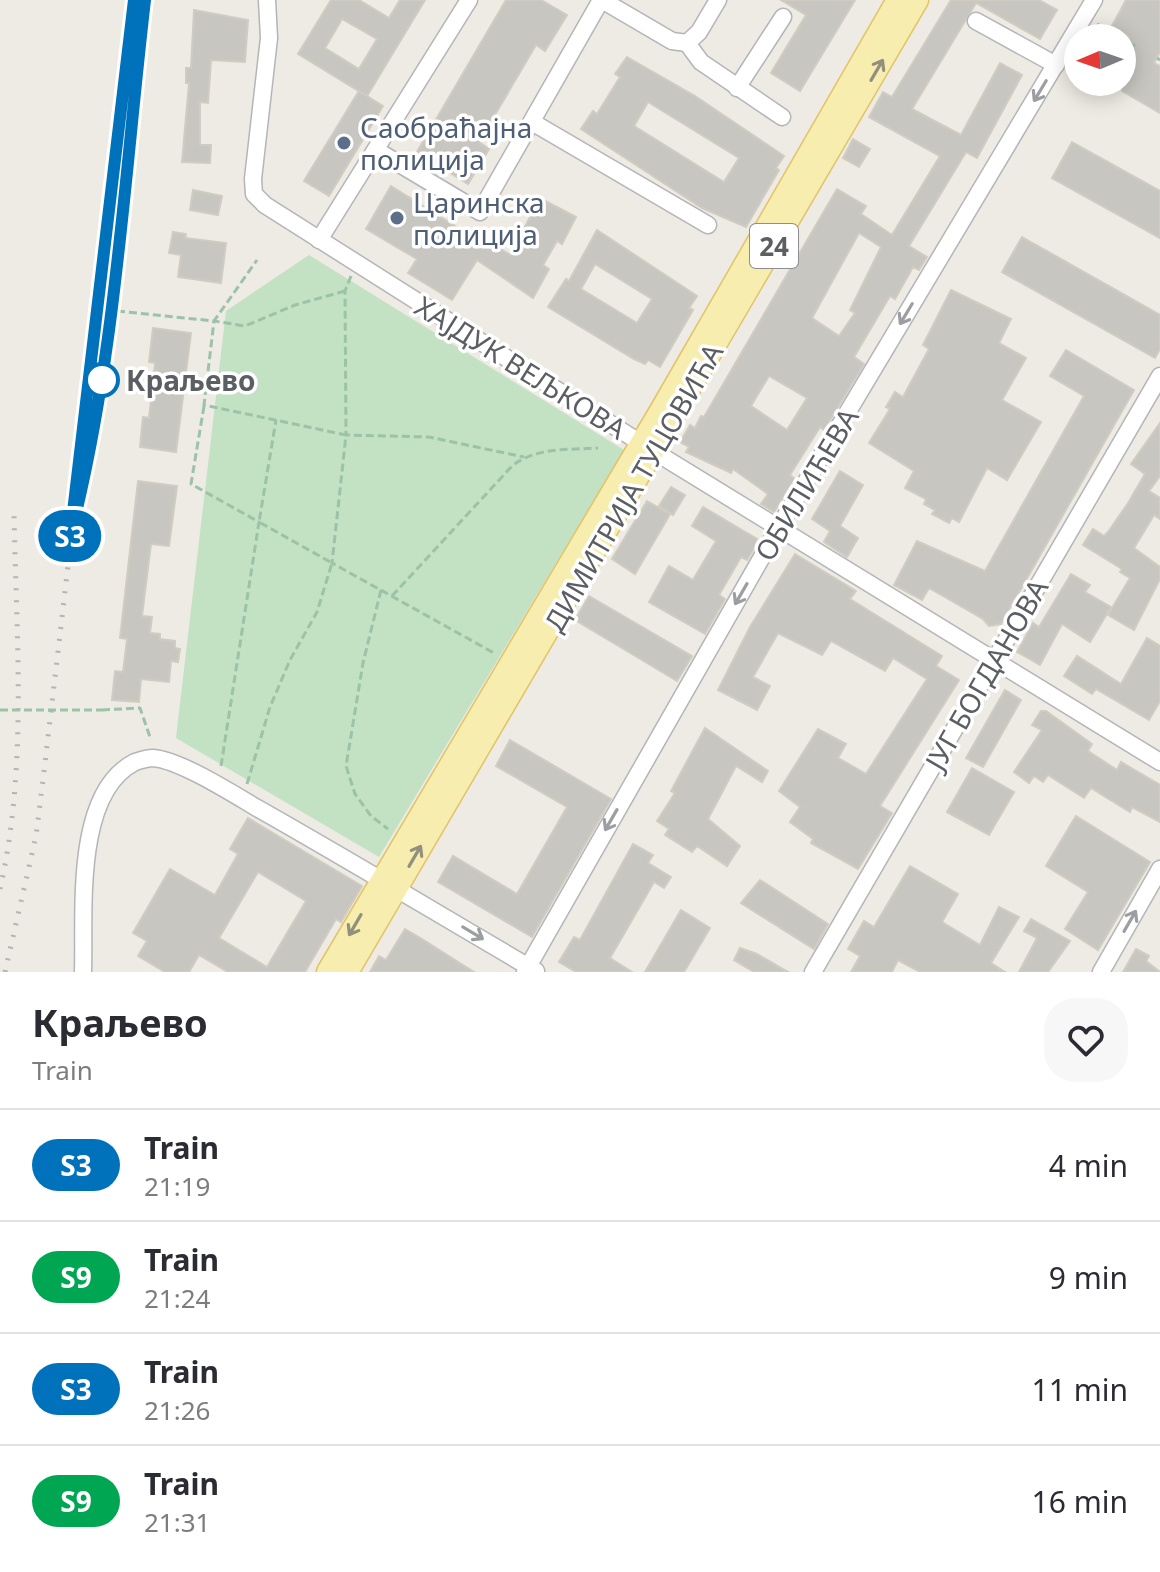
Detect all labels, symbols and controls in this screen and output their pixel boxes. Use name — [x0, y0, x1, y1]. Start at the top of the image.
north arrow — [1064, 24, 1136, 96]
map controls — [1064, 24, 1136, 96]
one-way arrow — [869, 59, 885, 82]
one-way arrow — [1032, 79, 1048, 102]
place label: Саобраћајна полиција — [360, 108, 532, 178]
marker: Саобраћајна полиција — [335, 134, 353, 152]
place label: Царинска полиција — [413, 183, 545, 253]
marker: Царинска полиција — [388, 209, 406, 227]
road number: 24 — [750, 224, 798, 268]
street label: ХАЈДУК ВЕЉКОВА — [408, 287, 634, 447]
one-way arrow — [898, 302, 914, 325]
street label: ДИМИТРИЈА ТУЦОВИЋА — [535, 336, 731, 638]
place label: Краљево — [126, 361, 255, 399]
marker: Краљево — [85, 363, 119, 397]
street label: ОБИЛИЋЕВА — [745, 400, 867, 568]
line badge: S3 — [34, 510, 106, 562]
text: S3 — [54, 517, 86, 555]
street label: ЈУГ БОГДАНОВА — [914, 571, 1056, 779]
one-way arrow — [732, 582, 748, 606]
one-way arrow — [603, 808, 619, 831]
one-way arrow — [408, 845, 423, 869]
one-way arrow — [1123, 909, 1138, 933]
one-way arrow — [347, 913, 363, 936]
one-way arrow — [461, 926, 484, 942]
text: Краљево — [32, 996, 208, 1048]
button: heart — [1044, 998, 1128, 1082]
text: Train — [32, 1052, 93, 1088]
text: Train — [144, 1127, 219, 1168]
text: 4 min — [1049, 1145, 1128, 1186]
text: S3 — [60, 1146, 92, 1184]
text: 21:19 — [144, 1168, 210, 1204]
text: Train — [144, 1239, 219, 1280]
text: 9 min — [1049, 1257, 1128, 1298]
text: S9 — [60, 1258, 92, 1296]
text: 21:24 — [144, 1280, 210, 1316]
text: Train — [144, 1351, 219, 1392]
text: 11 min — [1032, 1369, 1128, 1410]
text: S3 — [60, 1370, 92, 1408]
text: 21:26 — [144, 1392, 210, 1428]
text: Train — [144, 1463, 219, 1504]
text: 16 min — [1032, 1481, 1128, 1522]
text: S9 — [60, 1482, 92, 1520]
text: 21:31 — [144, 1504, 210, 1540]

